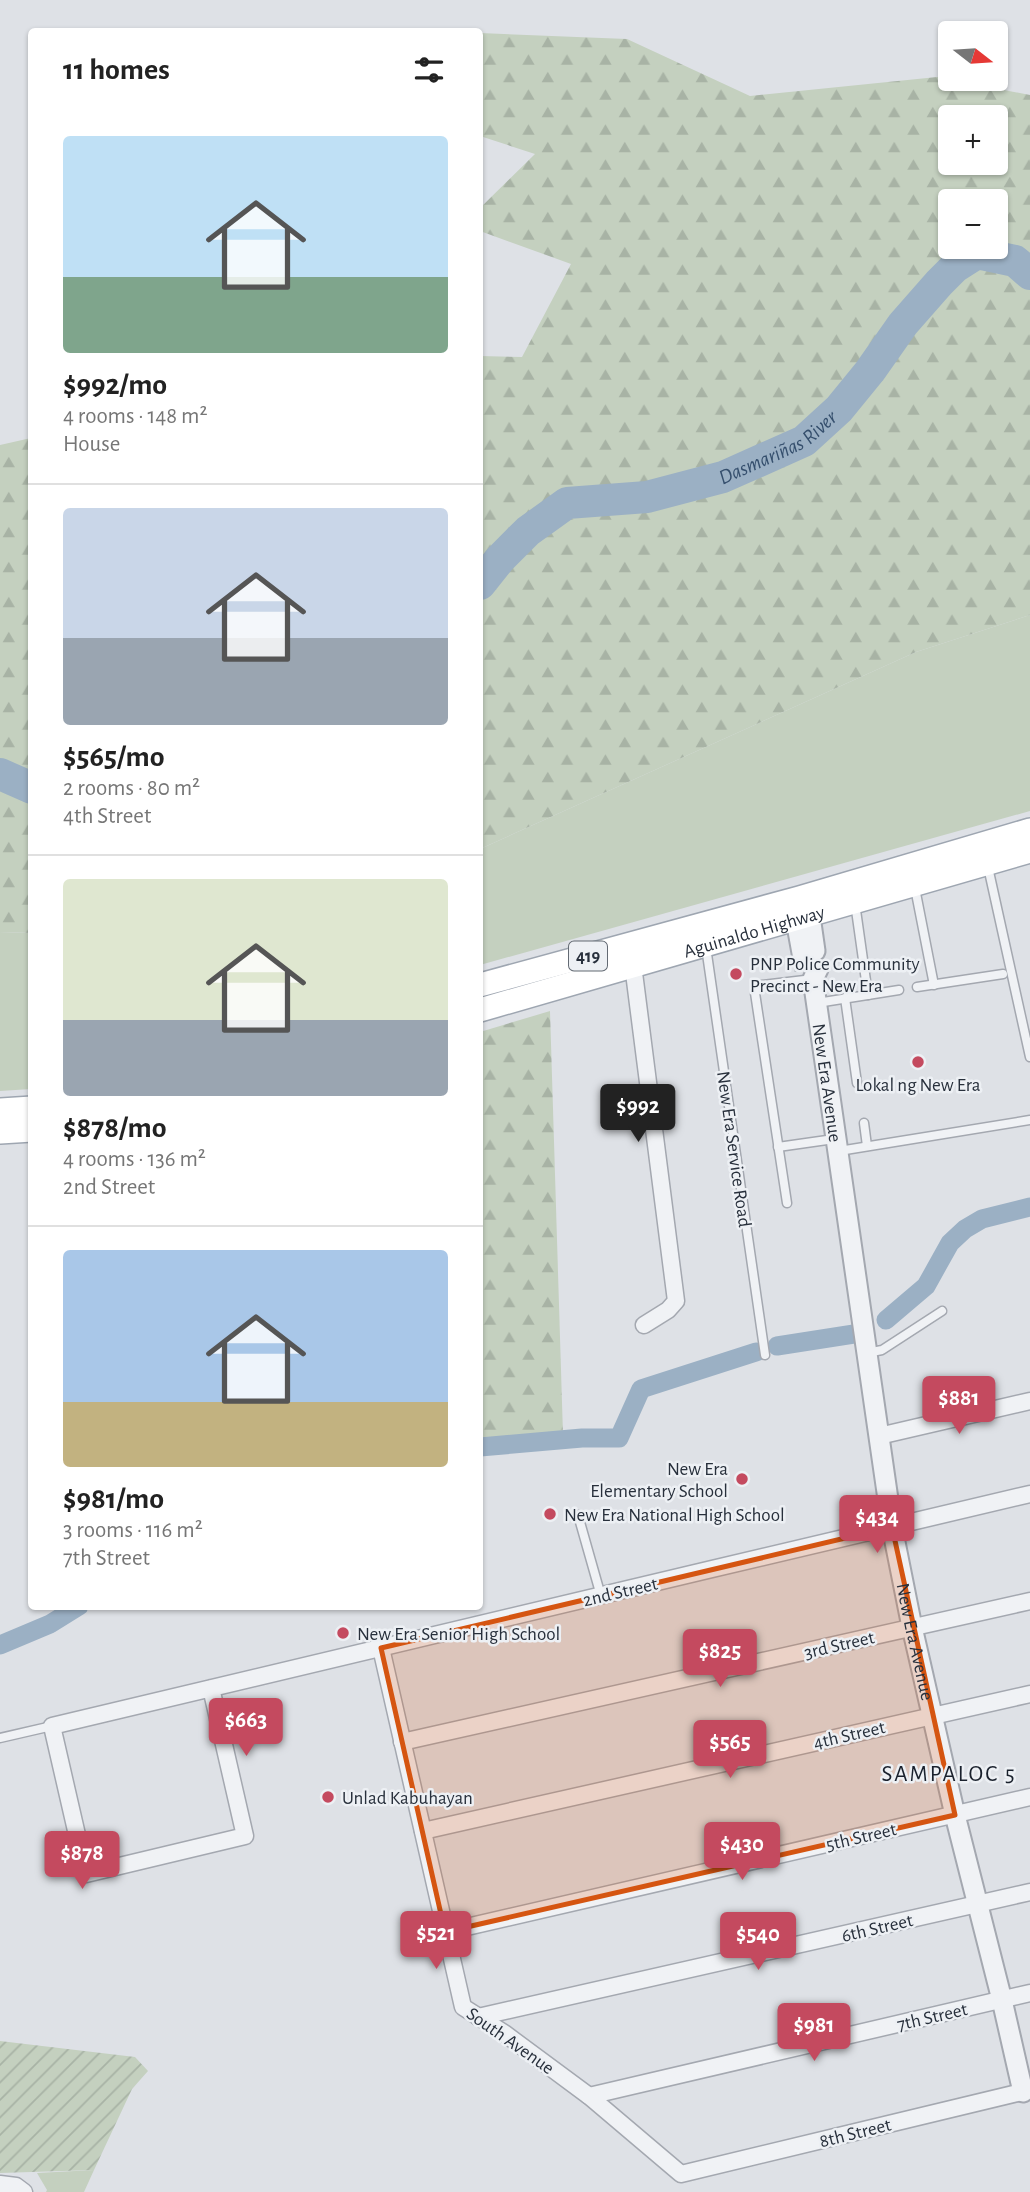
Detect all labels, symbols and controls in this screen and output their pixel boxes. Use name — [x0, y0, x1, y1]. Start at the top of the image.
north arrow — [938, 21, 1008, 91]
map controls — [938, 21, 1008, 259]
icon: filters — [410, 51, 448, 89]
text: 11 homes — [63, 55, 170, 85]
button: + — [938, 105, 1008, 175]
icon: home — [193, 182, 319, 308]
button: − — [938, 189, 1008, 259]
text: $992/mo — [63, 370, 167, 400]
text: 4 rooms · 148 m² — [63, 405, 208, 428]
water label: Dasmariñas River — [716, 406, 842, 488]
text: House — [63, 433, 120, 456]
icon: home — [193, 554, 319, 680]
text: $565/mo — [63, 742, 164, 772]
text: 2 rooms · 80 m² — [63, 777, 200, 800]
text: 4th Street — [63, 805, 151, 828]
street label: Aguinaldo Highway — [682, 903, 827, 962]
icon: home — [193, 925, 319, 1051]
road number: 419 — [569, 942, 607, 971]
place label: PNP Police Community Precinct - New Era — [750, 955, 920, 996]
marker: PNP Police Community Precinct - New Era — [728, 966, 744, 982]
street label: New Era Avenue — [809, 1022, 844, 1144]
marker: Lokal ng New Era — [910, 1054, 926, 1070]
street label: New Era Service Road — [713, 1070, 754, 1229]
place label: Lokal ng New Era — [855, 1076, 981, 1095]
pin: $992 — [597, 1084, 679, 1144]
text: $992 — [616, 1095, 660, 1118]
text: $878/mo — [63, 1113, 167, 1143]
text: 4 rooms · 136 m² — [63, 1148, 206, 1171]
text: 2nd Street — [63, 1176, 155, 1199]
icon: home — [193, 1296, 319, 1422]
pin: $881 — [918, 1376, 1000, 1436]
text: $881 — [938, 1387, 980, 1410]
place label: New Era Elementary School — [590, 1460, 728, 1501]
marker: New Era Elementary School — [734, 1471, 750, 1487]
text: $981/mo — [63, 1484, 164, 1514]
pin: $434 — [836, 1496, 918, 1555]
marker: New Era National High School — [542, 1506, 558, 1522]
place label: New Era National High School — [564, 1506, 785, 1525]
text: $434 — [855, 1506, 899, 1529]
text: 3 rooms · 116 m² — [63, 1519, 203, 1542]
text: 7th Street — [63, 1547, 150, 1570]
street label: 2nd Street — [581, 1575, 660, 1610]
street label: New Era Avenue — [892, 1582, 937, 1703]
marker: New Era Senior High School — [335, 1625, 351, 1641]
place label: New Era Senior High School — [357, 1625, 560, 1644]
street label: 3rd Street — [802, 1628, 876, 1663]
pin: $825 — [679, 1630, 761, 1689]
text: $825 — [699, 1640, 741, 1663]
pin: $663 — [205, 1698, 287, 1758]
text: $663 — [225, 1709, 267, 1732]
street label: 4th Street — [812, 1718, 887, 1753]
pin: $565 — [689, 1720, 771, 1780]
text: $565 — [709, 1731, 751, 1754]
district label: SAMPALOC 5 — [881, 1763, 1017, 1786]
marker: Unlad Kabuhayan — [320, 1789, 336, 1805]
place label: Unlad Kabuhayan — [342, 1789, 473, 1808]
street label: 5th Street — [824, 1820, 898, 1855]
pin: $430 — [701, 1822, 783, 1882]
pin: $878 — [41, 1832, 123, 1891]
text: $430 — [720, 1833, 764, 1856]
text: $878 — [61, 1842, 103, 1865]
street label: 6th Street — [840, 1911, 915, 1946]
pin: $521 — [395, 1912, 477, 1971]
pin: $540 — [717, 1912, 799, 1972]
text: $521 — [416, 1922, 456, 1945]
text: $540 — [736, 1923, 780, 1946]
street label: 7th Street — [895, 2000, 969, 2035]
street label: South Avenue — [463, 2004, 557, 2078]
pin: $981 — [773, 2004, 855, 2063]
text: $981 — [793, 2014, 835, 2037]
street label: 8th Street — [818, 2115, 893, 2151]

